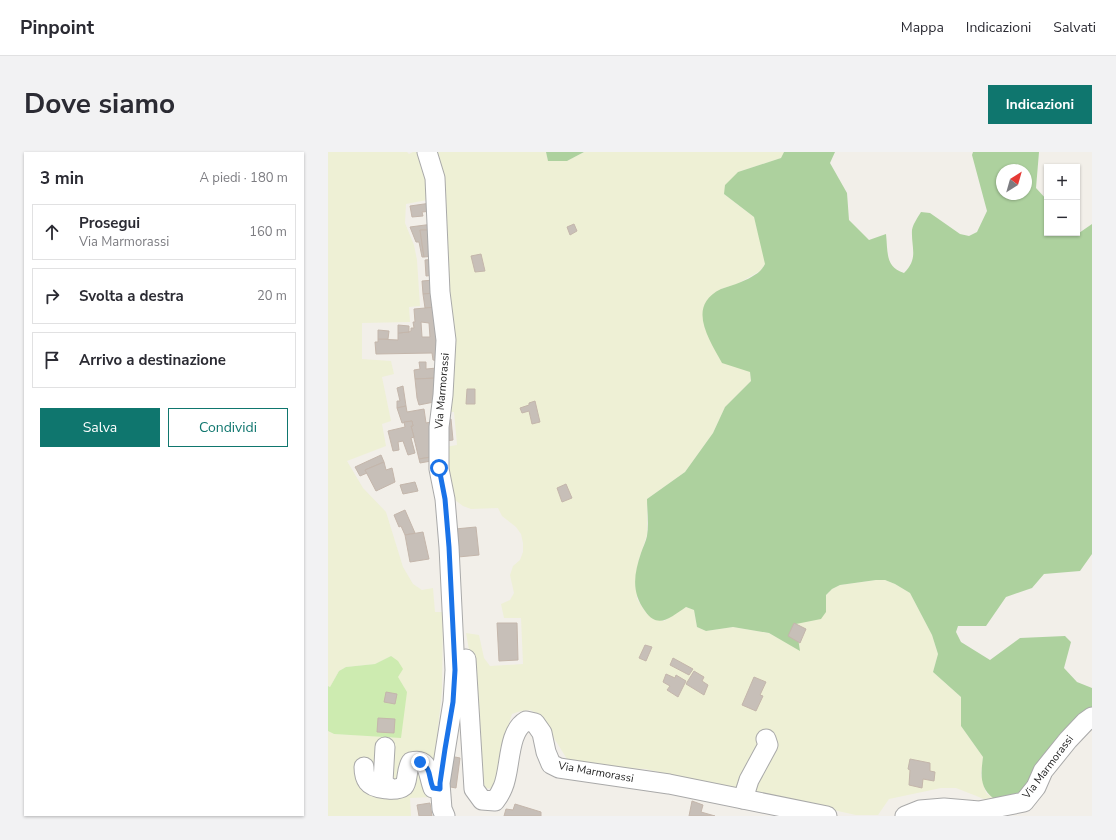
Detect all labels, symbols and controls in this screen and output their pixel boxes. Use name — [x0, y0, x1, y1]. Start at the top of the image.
text: Pinpoint — [20, 15, 94, 41]
text: Mappa — [901, 18, 944, 37]
text: Indicazioni — [966, 18, 1031, 37]
text: Salvati — [1053, 18, 1096, 37]
text: Dove siamo — [24, 85, 175, 123]
button: Indicazioni — [988, 85, 1092, 124]
north arrow — [996, 164, 1032, 200]
map controls — [1044, 164, 1080, 236]
button: + — [1044, 164, 1080, 200]
text: 3 min — [40, 167, 84, 190]
text: A piedi · 180 m — [200, 169, 288, 187]
button: − — [1044, 200, 1080, 236]
text: Prosegui — [79, 213, 140, 233]
icon: ahead — [41, 221, 63, 243]
text: 160 m — [249, 223, 287, 241]
text: Via Marmorassi — [79, 233, 169, 251]
icon: right — [41, 285, 63, 307]
text: Svolta a destra — [79, 286, 184, 306]
text: 20 m — [257, 287, 287, 305]
icon: arrive — [41, 349, 63, 371]
text: Arrivo a destinazione — [79, 350, 226, 370]
street label: Via Marmorassi — [431, 352, 453, 431]
button: Salva — [40, 408, 160, 447]
button: Condividi — [168, 408, 288, 447]
route start — [430, 459, 448, 477]
street label: Via Marmorassi — [1018, 732, 1077, 803]
route end — [411, 753, 429, 771]
street label: Via Marmorassi — [556, 758, 635, 786]

